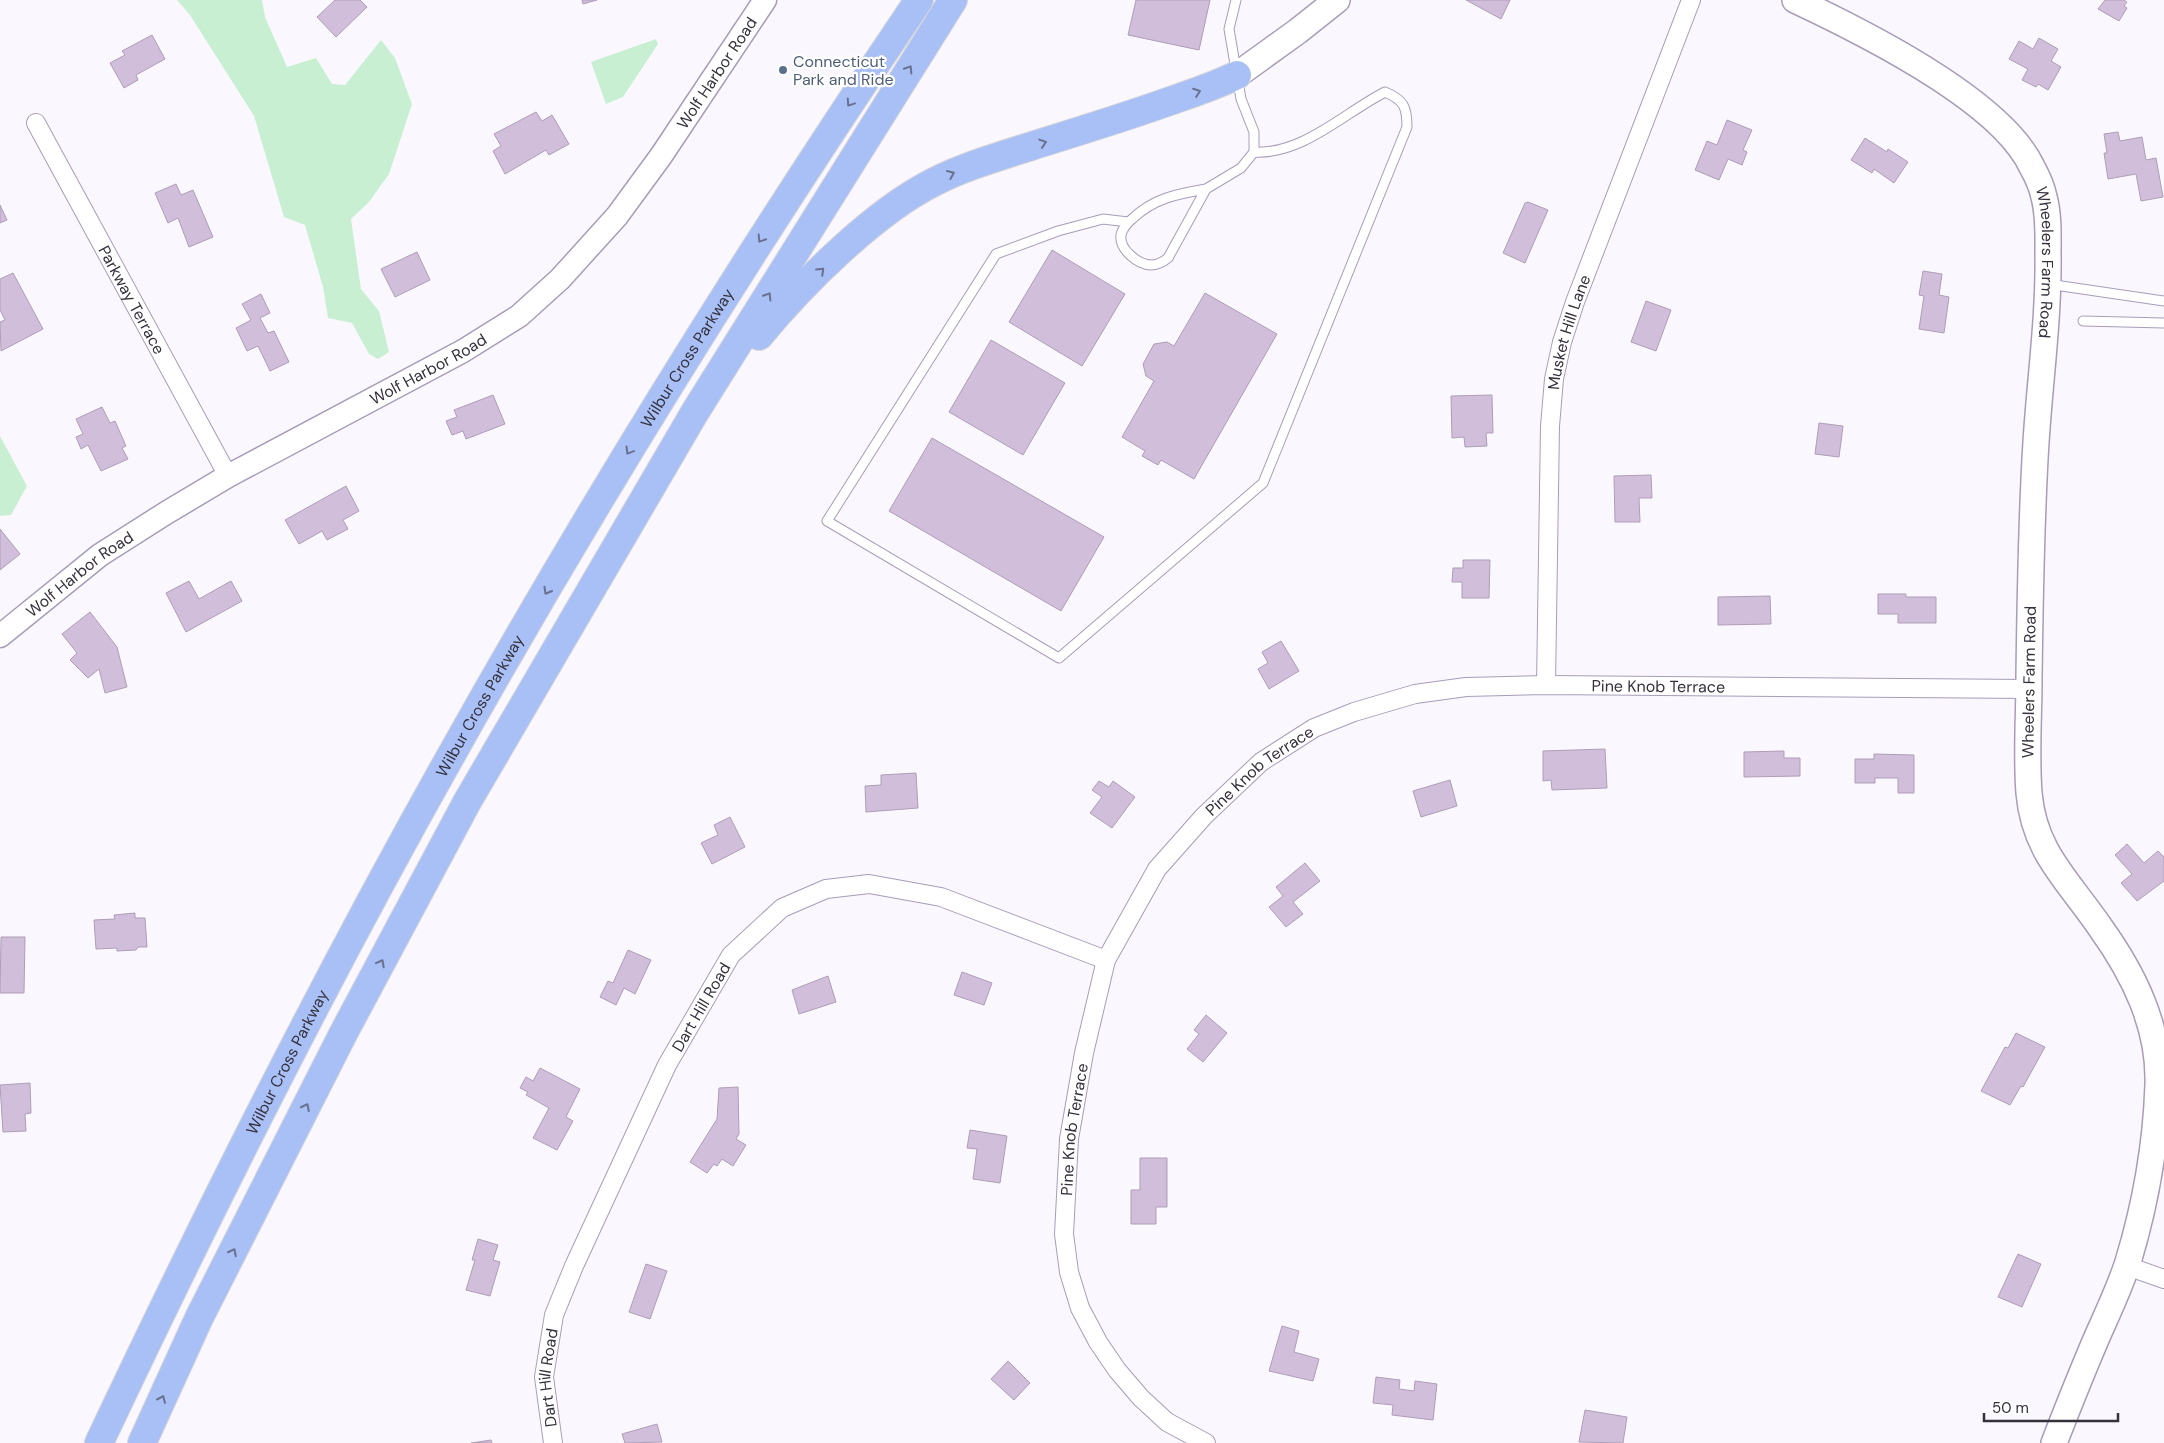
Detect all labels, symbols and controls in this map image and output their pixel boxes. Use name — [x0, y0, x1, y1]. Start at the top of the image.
street label: Wolf Harbor Road — [672, 13, 761, 133]
place label: Connecticut Park and Ride — [793, 51, 894, 90]
marker: Connecticut Park and Ride — [777, 64, 789, 76]
one-way arrow — [903, 65, 913, 74]
one-way arrow — [1192, 87, 1201, 97]
one-way arrow — [846, 98, 856, 107]
one-way arrow — [1038, 138, 1046, 148]
one-way arrow — [946, 170, 954, 180]
street label: Wheelers Farm Road — [2031, 184, 2059, 339]
one-way arrow — [758, 234, 767, 243]
street label: Parkway Terrace — [94, 242, 170, 358]
one-way arrow — [815, 268, 824, 277]
street label: Musket Hill Lane — [1543, 272, 1595, 391]
street label: Wilbur Cross Parkway — [636, 284, 738, 431]
one-way arrow — [761, 292, 771, 301]
street label: Wolf Harbor Road — [366, 328, 490, 409]
one-way arrow — [626, 446, 635, 455]
street label: Wolf Harbor Road — [21, 526, 137, 622]
one-way arrow — [543, 586, 553, 595]
street label: Wheelers Farm Road — [2017, 606, 2041, 758]
street label: Wilbur Cross Parkway — [431, 631, 528, 780]
street label: Pine Knob Terrace — [1592, 675, 1725, 697]
street label: Pine Knob Terrace — [1201, 721, 1317, 820]
one-way arrow — [375, 959, 385, 968]
street label: Dart Hill Road — [667, 959, 735, 1055]
street label: Wilbur Cross Parkway — [241, 986, 333, 1138]
street label: Pine Knob Terrace — [1056, 1062, 1093, 1196]
one-way arrow — [300, 1103, 310, 1112]
one-way arrow — [227, 1248, 237, 1257]
street label: Dart Hill Road — [534, 1327, 562, 1428]
scale bar — [1984, 1390, 2118, 1422]
one-way arrow — [156, 1395, 167, 1404]
text: 50 m — [1992, 1398, 2029, 1418]

